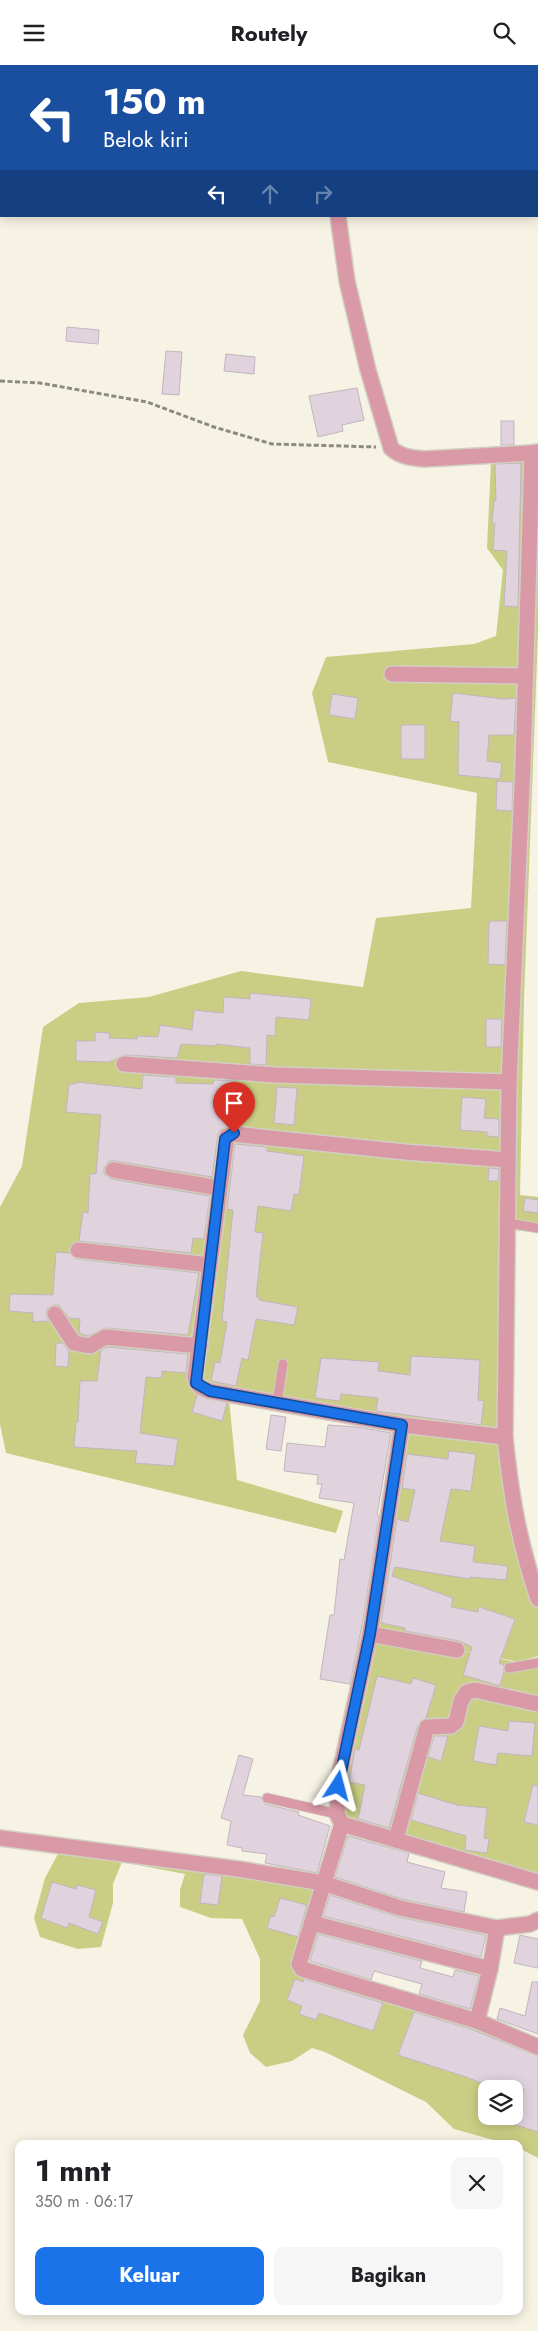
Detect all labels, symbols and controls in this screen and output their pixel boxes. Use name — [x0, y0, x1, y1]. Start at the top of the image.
text: Routely — [231, 17, 307, 49]
icon: menu — [20, 19, 48, 47]
icon: search — [490, 19, 518, 47]
text: 150 m — [103, 77, 206, 127]
icon: left — [20, 85, 85, 150]
text: Belok kiri — [103, 123, 189, 155]
icon: left — [203, 180, 231, 208]
icon: ahead — [256, 180, 284, 208]
icon: right — [309, 180, 337, 208]
pin — [213, 1082, 255, 1133]
icon: arrive — [220, 1089, 248, 1117]
position arrow — [311, 1759, 363, 1811]
map controls — [478, 2080, 523, 2125]
button: layers — [478, 2080, 523, 2125]
text: 1 mnt — [35, 2149, 111, 2192]
button: close — [451, 2157, 503, 2209]
text: 350 m · 06:17 — [35, 2190, 133, 2213]
button: Keluar — [35, 2247, 264, 2305]
button: Bagikan — [274, 2247, 503, 2305]

